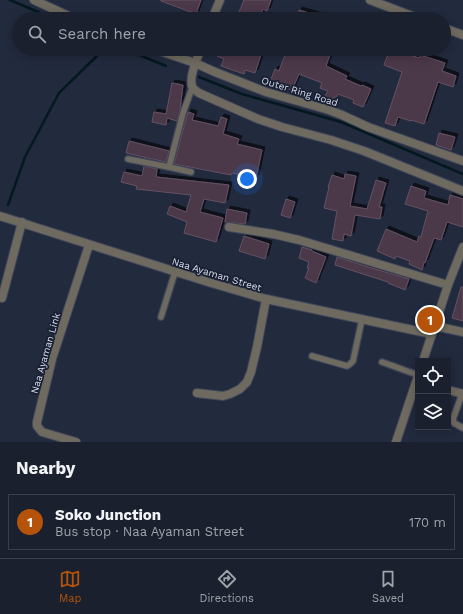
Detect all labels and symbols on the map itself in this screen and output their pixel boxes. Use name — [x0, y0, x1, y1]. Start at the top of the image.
street label: Outer Ring Road — [260, 75, 339, 108]
your location — [237, 169, 257, 189]
street label: Naa Ayaman Street — [171, 256, 264, 294]
pin: 1 — [417, 305, 443, 335]
street label: Naa Ayaman Link — [29, 311, 62, 395]

